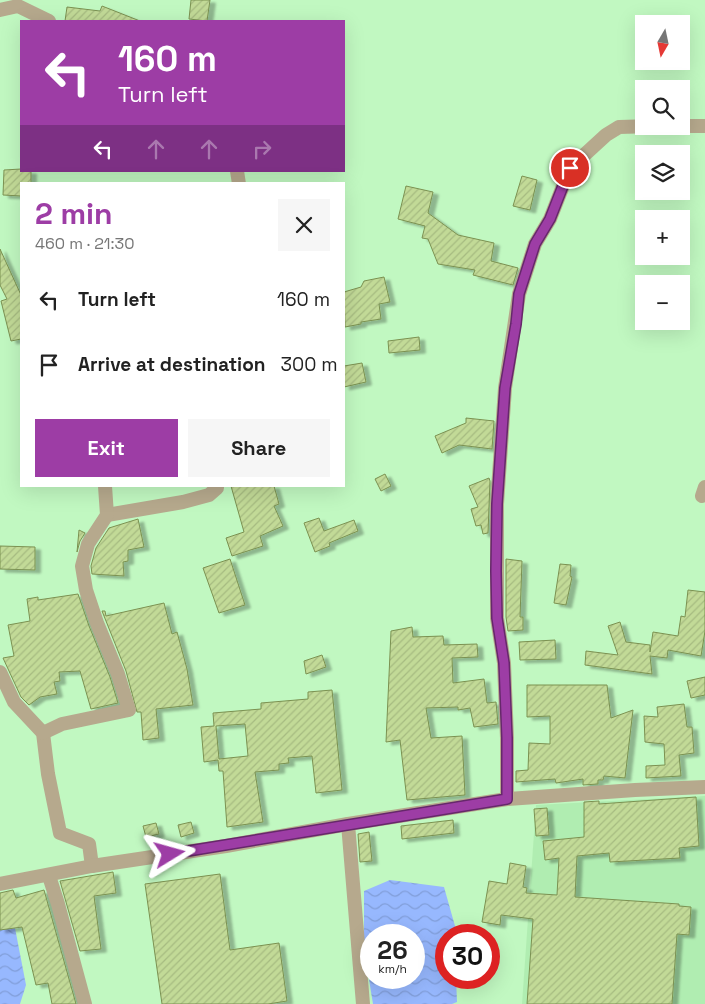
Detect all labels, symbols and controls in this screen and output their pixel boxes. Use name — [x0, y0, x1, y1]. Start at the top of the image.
north arrow — [635, 15, 690, 70]
map controls — [635, 15, 690, 330]
text: 160 m — [118, 37, 217, 81]
icon: left — [35, 40, 100, 105]
text: Turn left — [118, 80, 208, 108]
button: search — [635, 80, 690, 135]
icon: left — [89, 135, 117, 163]
icon: ahead — [142, 135, 170, 163]
icon: ahead — [195, 135, 223, 163]
icon: right — [248, 135, 276, 163]
button: layers — [635, 145, 690, 200]
pin — [549, 147, 591, 189]
icon: arrive — [556, 154, 584, 182]
text: 2 min — [35, 194, 113, 233]
button: close — [278, 199, 330, 251]
button: + — [635, 210, 690, 265]
text: 460 m · 21:30 — [35, 233, 134, 254]
button: − — [635, 275, 690, 330]
icon: left — [35, 286, 63, 314]
text: Turn left — [78, 287, 156, 312]
text: 160 m — [277, 287, 330, 312]
icon: arrive — [35, 351, 63, 379]
text: Arrive at destination — [78, 352, 266, 377]
text: 300 m — [281, 352, 338, 377]
button: Exit — [35, 419, 178, 477]
button: Share — [188, 419, 330, 477]
position arrow — [143, 827, 195, 879]
speed limit sign: 30 — [435, 924, 500, 989]
text: 26 — [377, 934, 408, 966]
text: km/h — [378, 961, 407, 977]

